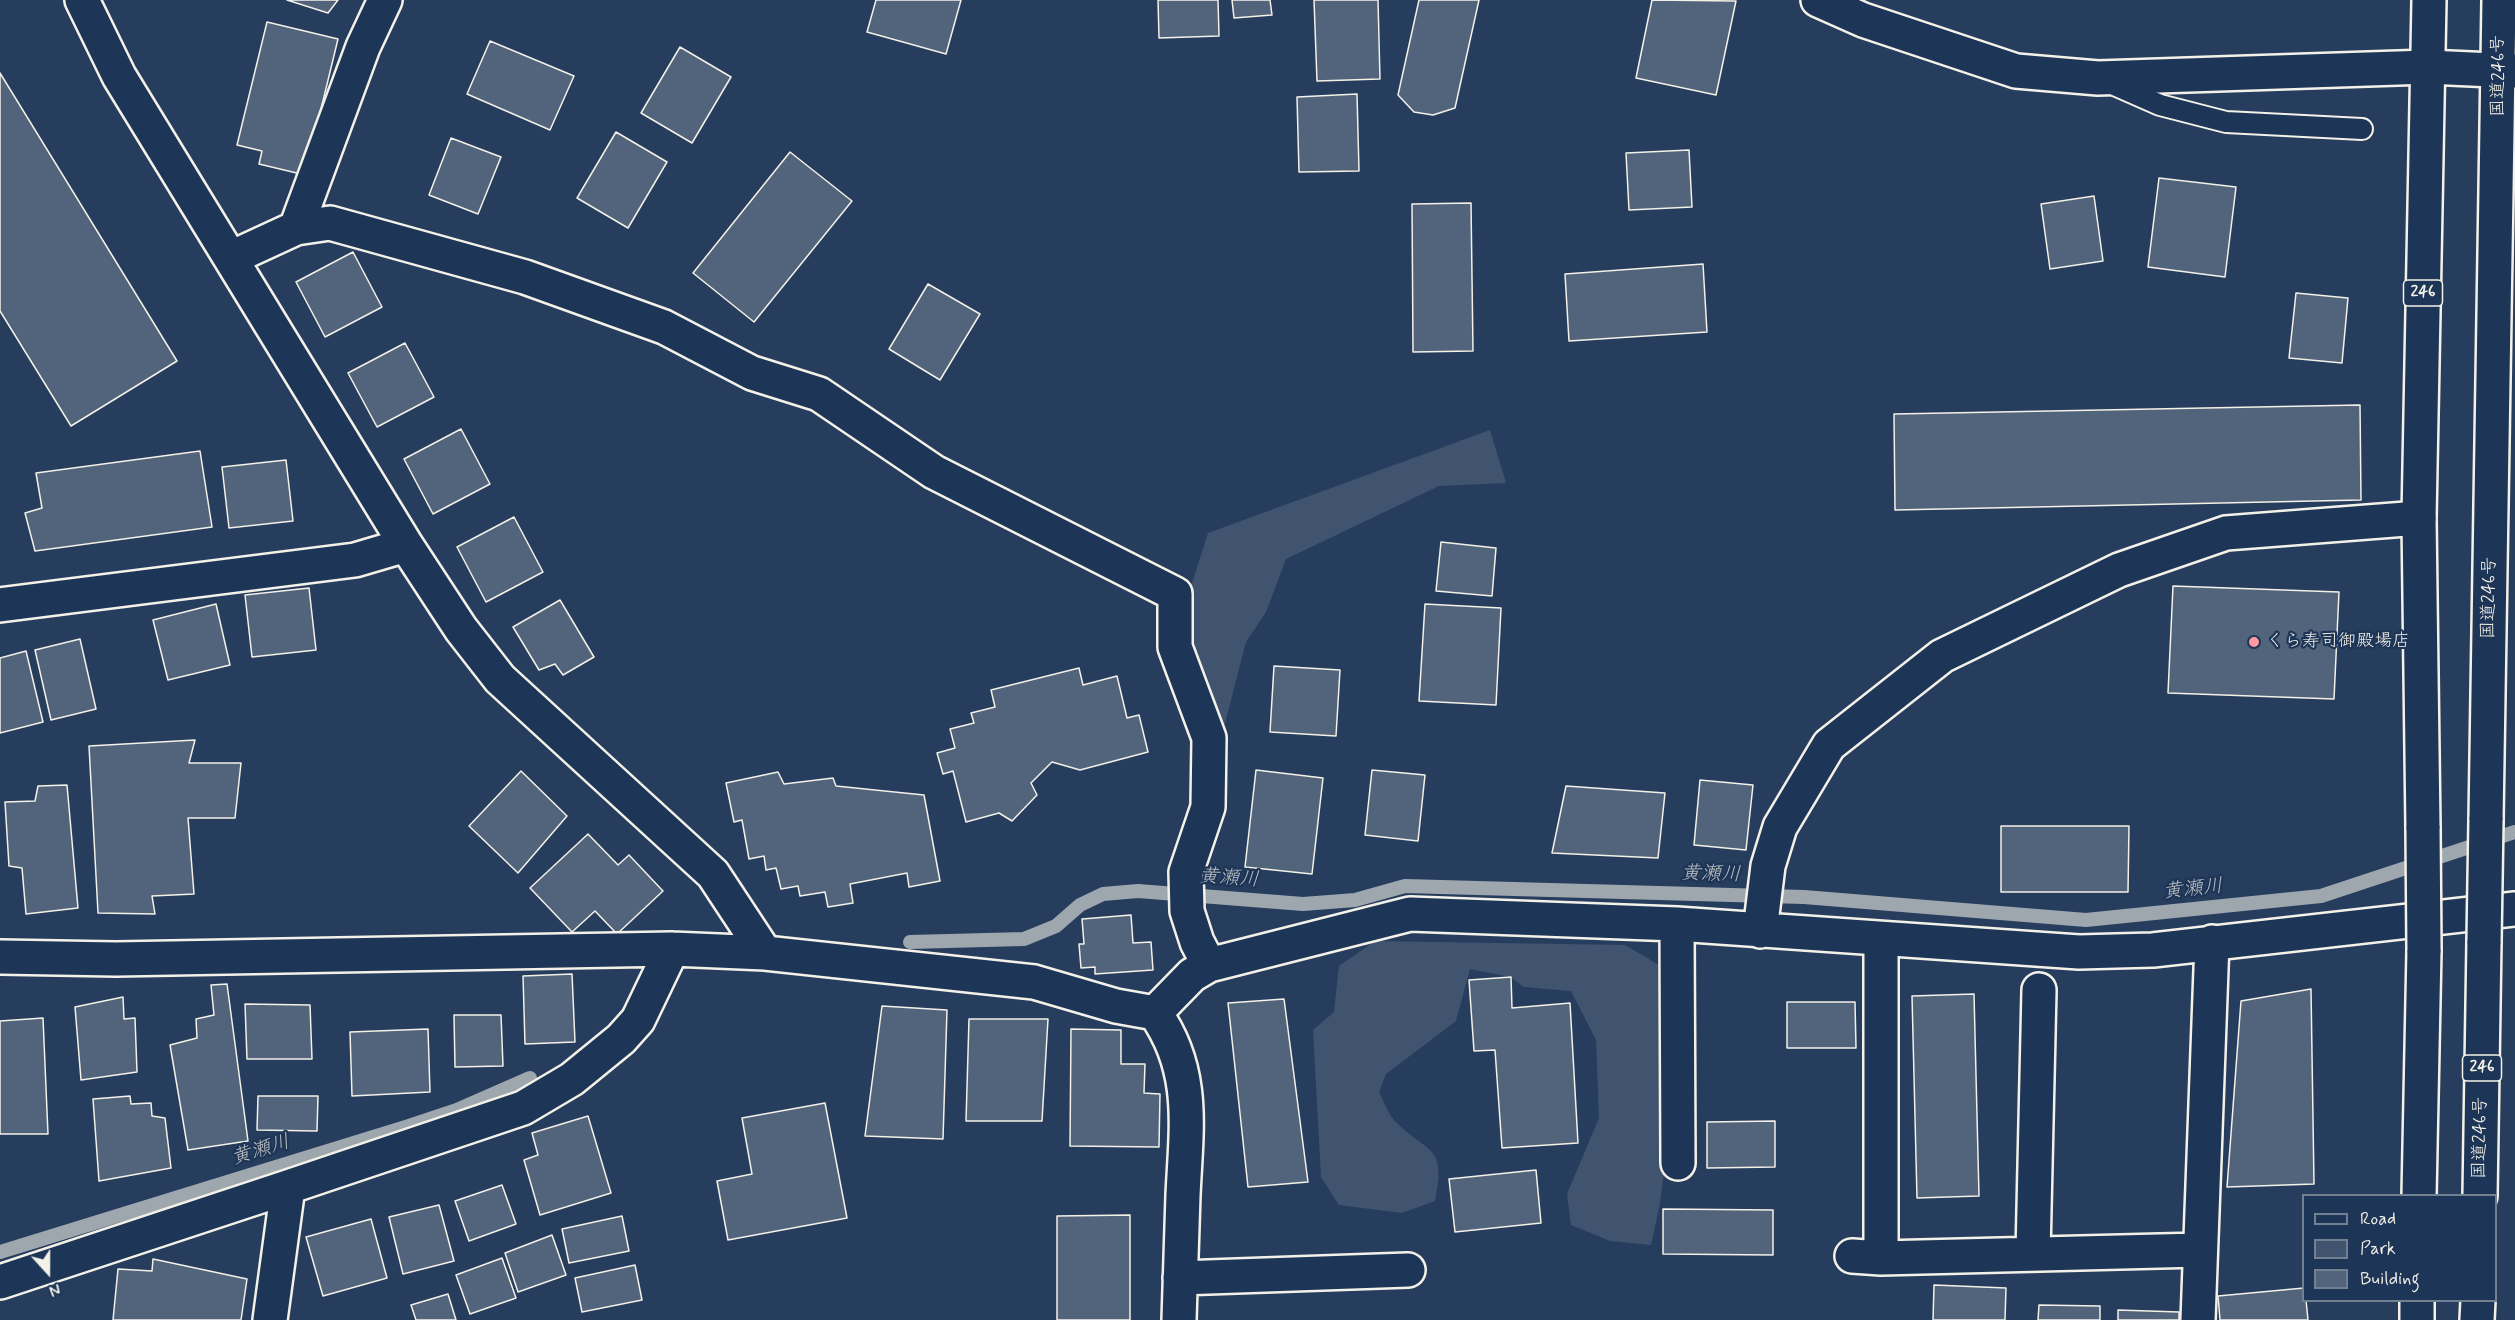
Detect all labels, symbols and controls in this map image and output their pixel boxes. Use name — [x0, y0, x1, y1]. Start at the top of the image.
street label: 国道246号 — [2488, 35, 2510, 117]
road number: 246 — [2404, 280, 2442, 306]
street label: 国道246号 — [2478, 557, 2502, 639]
place label: くら寿司御殿場店 — [2266, 631, 2410, 653]
marker: くら寿司御殿場店 — [2247, 635, 2261, 649]
water label: 黄瀬川 — [1681, 862, 1741, 888]
water label: 黄瀬川 — [1198, 865, 1260, 893]
water label: 黄瀬川 — [2162, 875, 2224, 905]
road number: 246 — [2462, 1055, 2502, 1081]
street label: 国道246号 — [2469, 1097, 2493, 1179]
water label: 黄瀬川 — [229, 1131, 293, 1171]
legend — [2302, 1194, 2497, 1302]
text: Road — [2360, 1207, 2396, 1231]
text: Park — [2360, 1237, 2396, 1261]
north arrow — [18, 1242, 78, 1302]
text: Building — [2360, 1267, 2420, 1291]
text: N — [46, 1278, 63, 1301]

